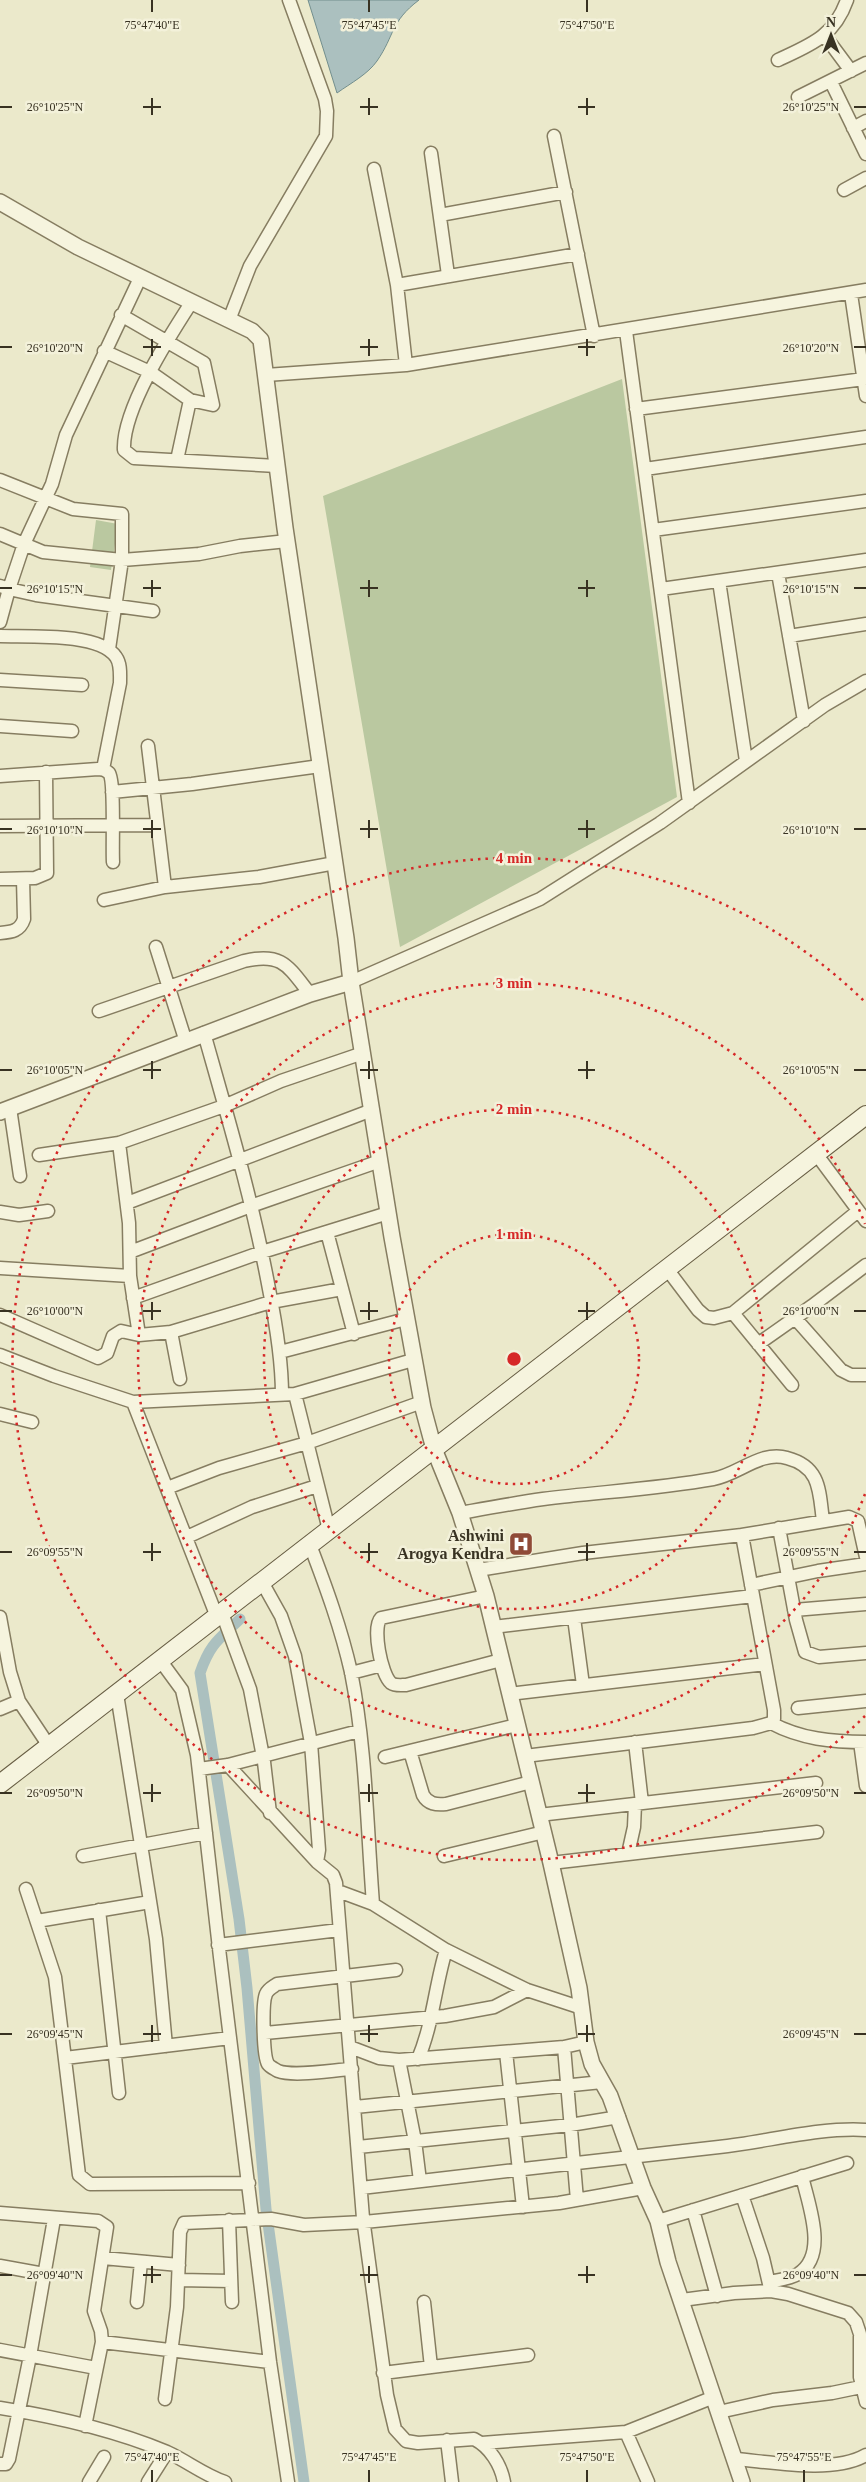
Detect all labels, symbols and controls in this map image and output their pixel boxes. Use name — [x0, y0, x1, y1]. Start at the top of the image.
north arrow — [806, 10, 856, 60]
text: N — [826, 15, 836, 30]
text: 75°47'40"E — [124, 18, 180, 32]
text: 75°47'45"E — [341, 18, 397, 32]
text: 75°47'50"E — [559, 18, 615, 32]
text: 26°10'25"N — [27, 100, 84, 114]
text: 26°10'25"N — [783, 100, 840, 114]
text: 26°10'20"N — [27, 341, 84, 355]
text: 26°10'20"N — [783, 341, 840, 355]
text: 26°10'15"N — [27, 582, 84, 596]
text: 26°10'15"N — [783, 582, 840, 596]
text: 26°10'10"N — [27, 823, 84, 837]
text: 26°10'10"N — [783, 823, 840, 837]
text: 4 min — [496, 850, 533, 866]
text: 3 min — [496, 975, 533, 991]
text: 26°10'05"N — [27, 1063, 84, 1077]
text: 26°10'05"N — [783, 1063, 840, 1077]
text: 2 min — [496, 1101, 533, 1117]
text: 1 min — [496, 1226, 533, 1242]
text: 26°10'00"N — [27, 1304, 84, 1318]
text: 26°10'00"N — [783, 1304, 840, 1318]
centre of rings — [505, 1350, 523, 1368]
place label: Ashwini Arogya Kendra — [397, 1527, 505, 1563]
hospital icon: Ashwini Arogya Kendra — [508, 1531, 534, 1557]
text: 26°09'55"N — [27, 1545, 84, 1559]
text: 26°09'55"N — [783, 1545, 840, 1559]
text: 26°09'50"N — [27, 1786, 84, 1800]
text: 26°09'50"N — [783, 1786, 840, 1800]
text: 26°09'45"N — [27, 2027, 84, 2041]
text: 26°09'45"N — [783, 2027, 840, 2041]
text: 26°09'40"N — [27, 2268, 84, 2282]
text: 26°09'40"N — [783, 2268, 840, 2282]
text: 75°47'40"E — [124, 2450, 180, 2464]
text: 75°47'45"E — [341, 2450, 397, 2464]
text: 75°47'50"E — [559, 2450, 615, 2464]
text: 75°47'55"E — [776, 2450, 832, 2464]

